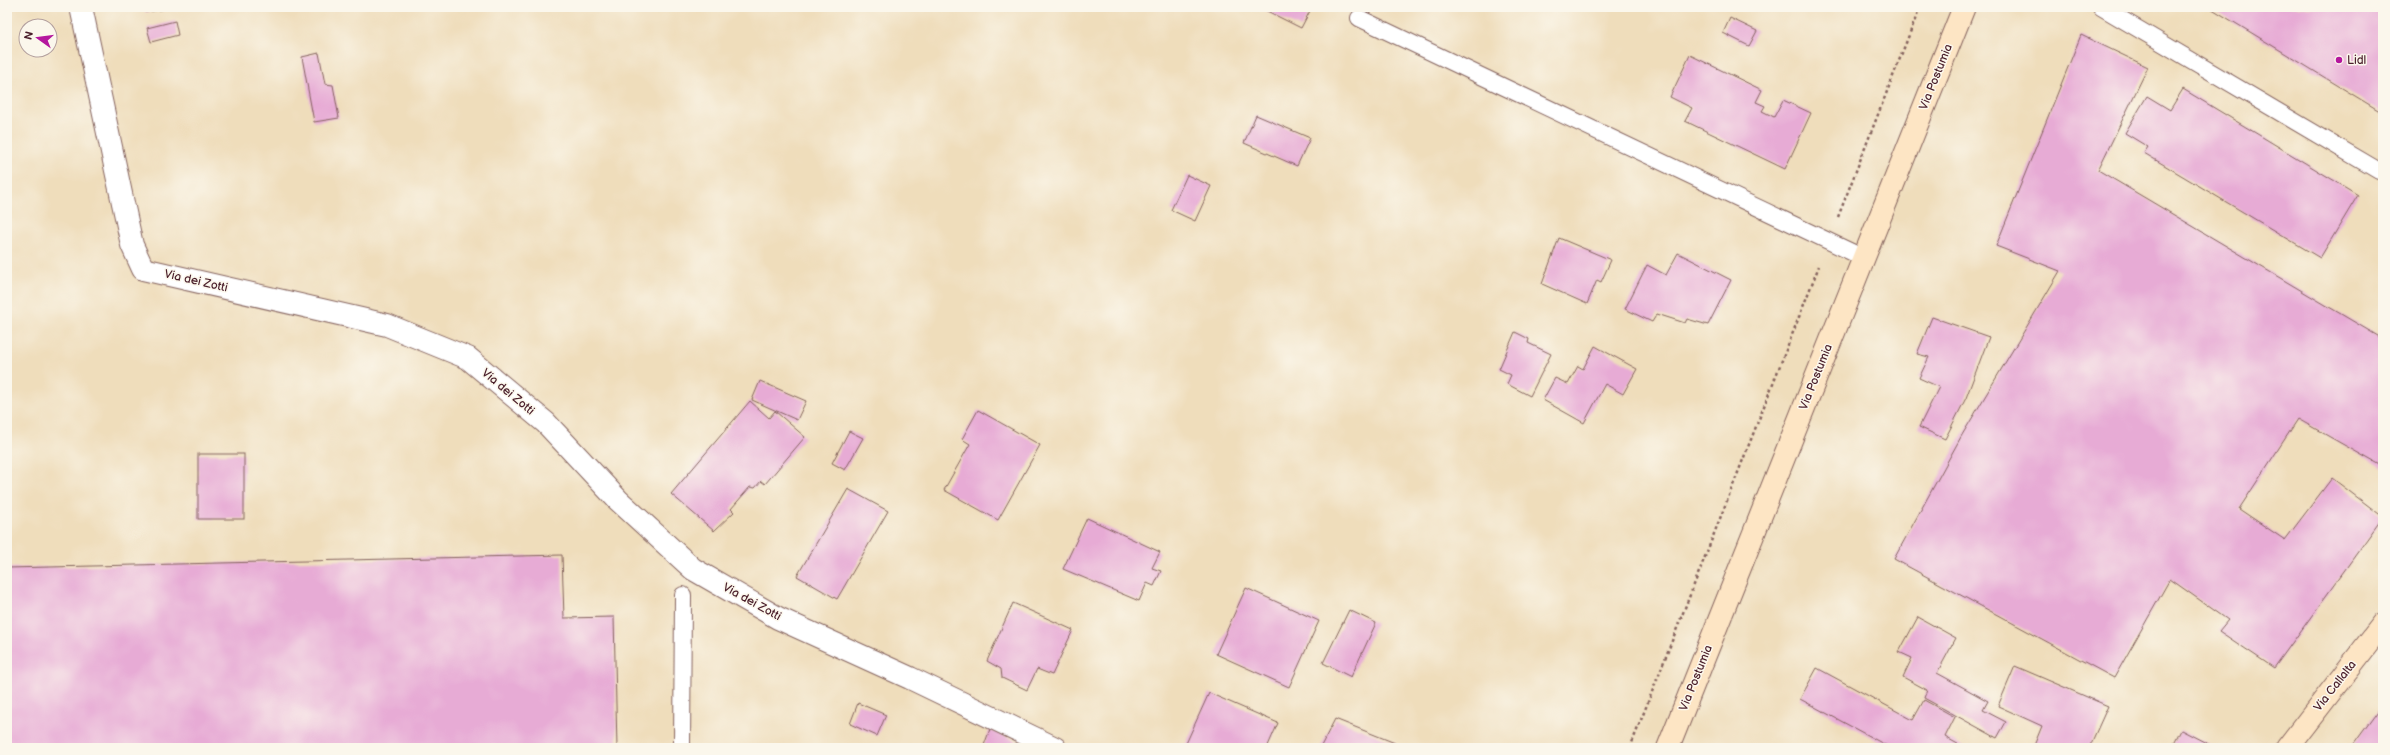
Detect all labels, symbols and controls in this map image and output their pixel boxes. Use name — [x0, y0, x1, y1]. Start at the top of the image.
north arrow — [18, 18, 58, 58]
text: N — [21, 30, 36, 41]
street label: Via Postumia — [1916, 42, 1956, 112]
place label: Lidl — [2347, 53, 2366, 68]
marker: Lidl — [2334, 55, 2344, 65]
street label: Via dei Zotti — [163, 266, 229, 296]
street label: Via Postumia — [1796, 342, 1836, 412]
street label: Via dei Zotti — [478, 366, 538, 419]
street label: Via dei Zotti — [720, 580, 784, 624]
street label: Via Postumia — [1676, 643, 1716, 713]
street label: Via Callalta — [2310, 657, 2360, 714]

